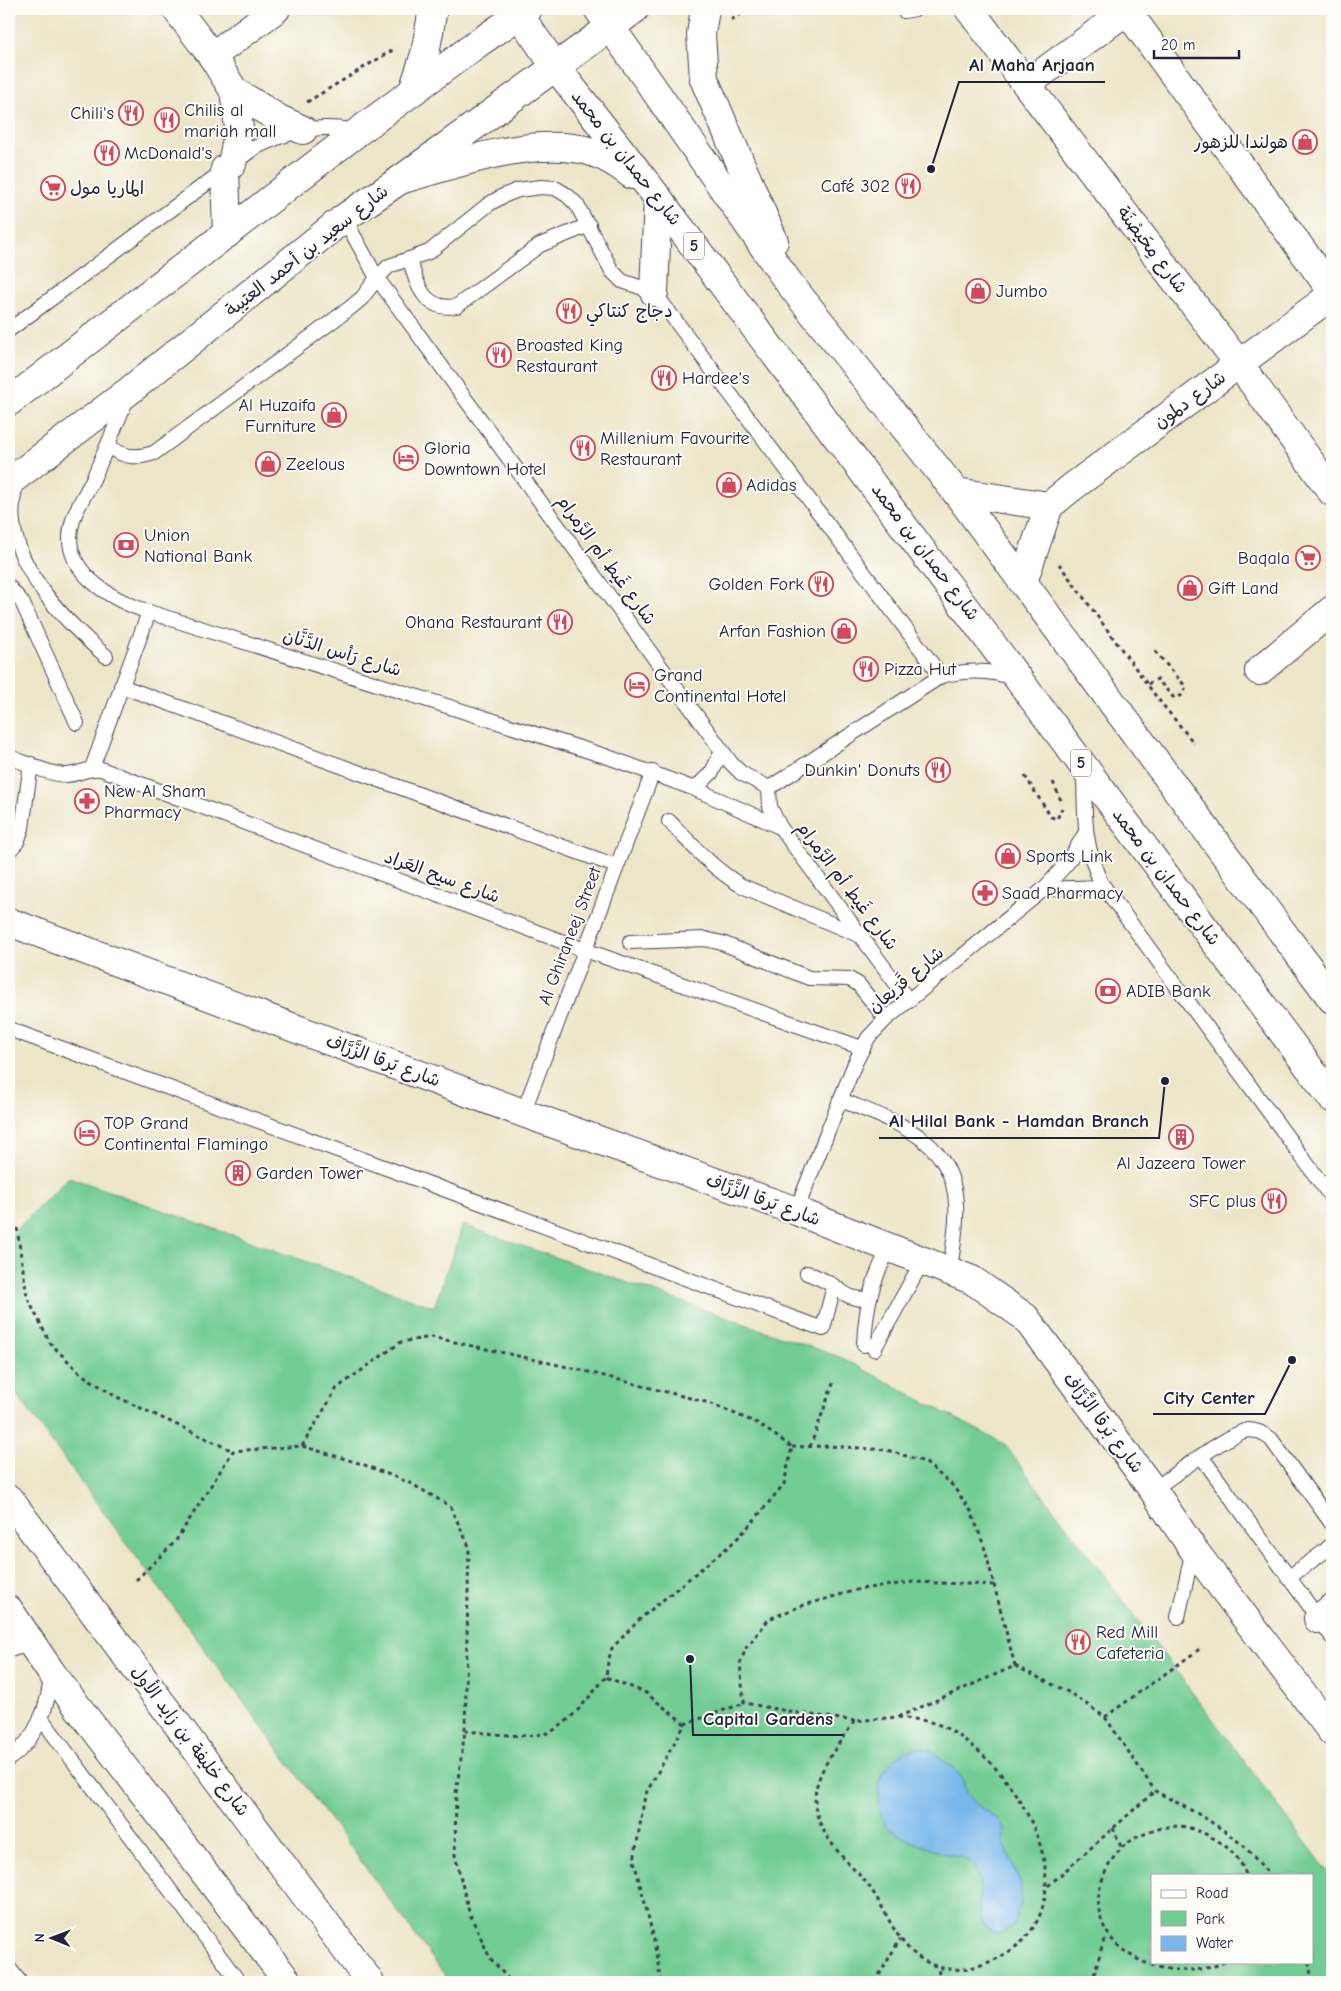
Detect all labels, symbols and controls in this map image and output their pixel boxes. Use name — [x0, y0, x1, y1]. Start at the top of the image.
scale bar — [1154, 28, 1238, 60]
text: 20 m — [1161, 36, 1195, 54]
callout: Al Maha Arjaan — [959, 48, 1105, 82]
text: Al Maha Arjaan — [969, 54, 1095, 76]
street label: شارع حمدان بن محمد — [566, 86, 685, 230]
restaurant icon: Chili's — [118, 100, 144, 126]
place label: Chilis al mariah mall — [184, 100, 276, 142]
place label: Chili's — [70, 103, 114, 124]
restaurant icon: Chilis al mariah mall — [154, 107, 180, 133]
shop icon: هولندا للزهور — [1292, 129, 1318, 155]
place label: هولندا للزهور — [1193, 132, 1288, 154]
restaurant icon: McDonald's — [94, 140, 120, 166]
place label: McDonald's — [124, 143, 212, 164]
restaurant icon: Café 302 — [895, 173, 921, 199]
supermarket icon: الماريا مول — [40, 175, 66, 201]
place label: Café 302 — [821, 176, 890, 197]
place label: الماريا مول — [70, 178, 144, 199]
street label: شارع سعيد بن أحمد العتيبة — [221, 181, 393, 322]
street label: شارع مِحَيصْنَة — [1112, 202, 1192, 298]
road number: 5 — [684, 232, 704, 260]
shop icon: Jumbo — [965, 278, 991, 304]
place label: Jumbo — [996, 281, 1047, 302]
restaurant icon: دجاج كنتاكي — [556, 298, 582, 324]
place label: دجاج كنتاكي — [586, 301, 673, 327]
place label: Broasted King Restaurant — [516, 335, 623, 377]
restaurant icon: Broasted King Restaurant — [486, 342, 512, 368]
restaurant icon: Hardee's — [651, 365, 677, 391]
street label: شارع دلمون — [1150, 367, 1231, 434]
place label: Hardee's — [682, 368, 750, 389]
place label: Al Huzaifa Furniture — [239, 395, 316, 437]
shop icon: Al Huzaifa Furniture — [321, 402, 347, 428]
place label: Millenium Favourite Restaurant — [600, 428, 750, 470]
restaurant icon: Millenium Favourite Restaurant — [570, 435, 596, 461]
place label: Gloria Downtown Hotel — [424, 438, 546, 480]
hotel icon: Gloria Downtown Hotel — [393, 445, 419, 471]
shop icon: Zeelous — [255, 451, 281, 477]
place label: Zeelous — [286, 454, 345, 475]
shop icon: Adidas — [716, 472, 742, 498]
place label: Adidas — [746, 475, 796, 496]
street label: شارع حمدان بن محمد — [866, 479, 983, 625]
street label: شارع غَيط أم الرَّمرام — [549, 491, 661, 631]
place label: Union National Bank — [144, 525, 252, 567]
bank icon: Union National Bank — [113, 532, 139, 558]
supermarket icon: Baqala — [1295, 545, 1321, 571]
place label: Baqala — [1238, 548, 1290, 569]
restaurant icon: Golden Fork — [808, 571, 834, 597]
place label: Golden Fork — [708, 574, 804, 595]
shop icon: Gift Land — [1177, 575, 1203, 601]
place label: Gift Land — [1208, 578, 1279, 599]
restaurant icon: Ohana Restaurant — [547, 609, 573, 635]
place label: Ohana Restaurant — [405, 612, 543, 633]
shop icon: Arfan Fashion — [831, 618, 857, 644]
street label: شارع رَأس الدَّنَّان — [280, 621, 405, 682]
place label: Arfan Fashion — [719, 621, 826, 642]
restaurant icon: Pizza Hut — [853, 656, 879, 682]
place label: Pizza Hut — [884, 659, 957, 680]
place label: Grand Continental Hotel — [654, 665, 787, 707]
hotel icon: Grand Continental Hotel — [624, 672, 650, 698]
road number: 5 — [1071, 750, 1091, 776]
restaurant icon: Dunkin' Donuts — [925, 757, 951, 783]
place label: Dunkin' Donuts — [805, 760, 920, 781]
place label: New Al Sham Pharmacy — [104, 781, 206, 823]
pharmacy icon: New Al Sham Pharmacy — [74, 788, 100, 814]
street label: شارع حمدان بن محمد — [1107, 804, 1224, 950]
street label: شارع غَيط أم الرَّمرام — [789, 817, 903, 956]
shop icon: Sports Link — [995, 843, 1021, 869]
street label: شارع سيح العَراد — [381, 846, 503, 909]
place label: Sports Link — [1026, 846, 1113, 867]
street label: Al Ghiraneej Street — [534, 863, 606, 1008]
pharmacy icon: Saad Pharmacy — [972, 880, 998, 906]
place label: Saad Pharmacy — [1002, 883, 1124, 904]
street label: شارع قَرَيعان — [862, 940, 949, 1018]
bank icon: ADIB Bank — [1095, 978, 1121, 1004]
place label: ADIB Bank — [1126, 981, 1211, 1002]
street label: شارع بَرقا الزَّرَّاف — [323, 1028, 444, 1092]
callout: Al Hilal Bank - Hamdan Branch — [879, 1104, 1159, 1138]
text: Al Hilal Bank - Hamdan Branch — [889, 1110, 1149, 1132]
place label: TOP Grand Continental Flamingo — [104, 1113, 268, 1155]
hotel icon: TOP Grand Continental Flamingo — [74, 1120, 100, 1146]
building icon: Al Jazeera Tower — [1168, 1124, 1194, 1150]
place label: Al Jazeera Tower — [1116, 1153, 1246, 1174]
building icon: Garden Tower — [225, 1160, 251, 1186]
place label: Garden Tower — [256, 1163, 364, 1184]
street label: شارع بَرقا الزَّرَّاف — [703, 1167, 824, 1231]
restaurant icon: SFC plus — [1261, 1188, 1287, 1214]
place label: SFC plus — [1189, 1191, 1256, 1212]
street label: شارع بَرقا الزَّرَّاف — [1058, 1367, 1150, 1478]
callout: City Center — [1153, 1380, 1265, 1414]
text: City Center — [1163, 1387, 1255, 1409]
place label: Red Mill Cafeteria — [1096, 1622, 1164, 1664]
restaurant icon: Red Mill Cafeteria — [1065, 1629, 1091, 1655]
street label: شارع خليفة بن زايد الأول — [126, 1660, 255, 1821]
callout: Capital Gardens — [693, 1701, 843, 1735]
text: Capital Gardens — [703, 1708, 833, 1730]
legend — [1151, 1874, 1314, 1964]
text: Road — [1196, 1884, 1228, 1902]
text: Park — [1196, 1910, 1225, 1928]
north arrow — [28, 1914, 78, 1964]
text: N — [31, 1933, 48, 1942]
text: Water — [1196, 1934, 1233, 1952]

